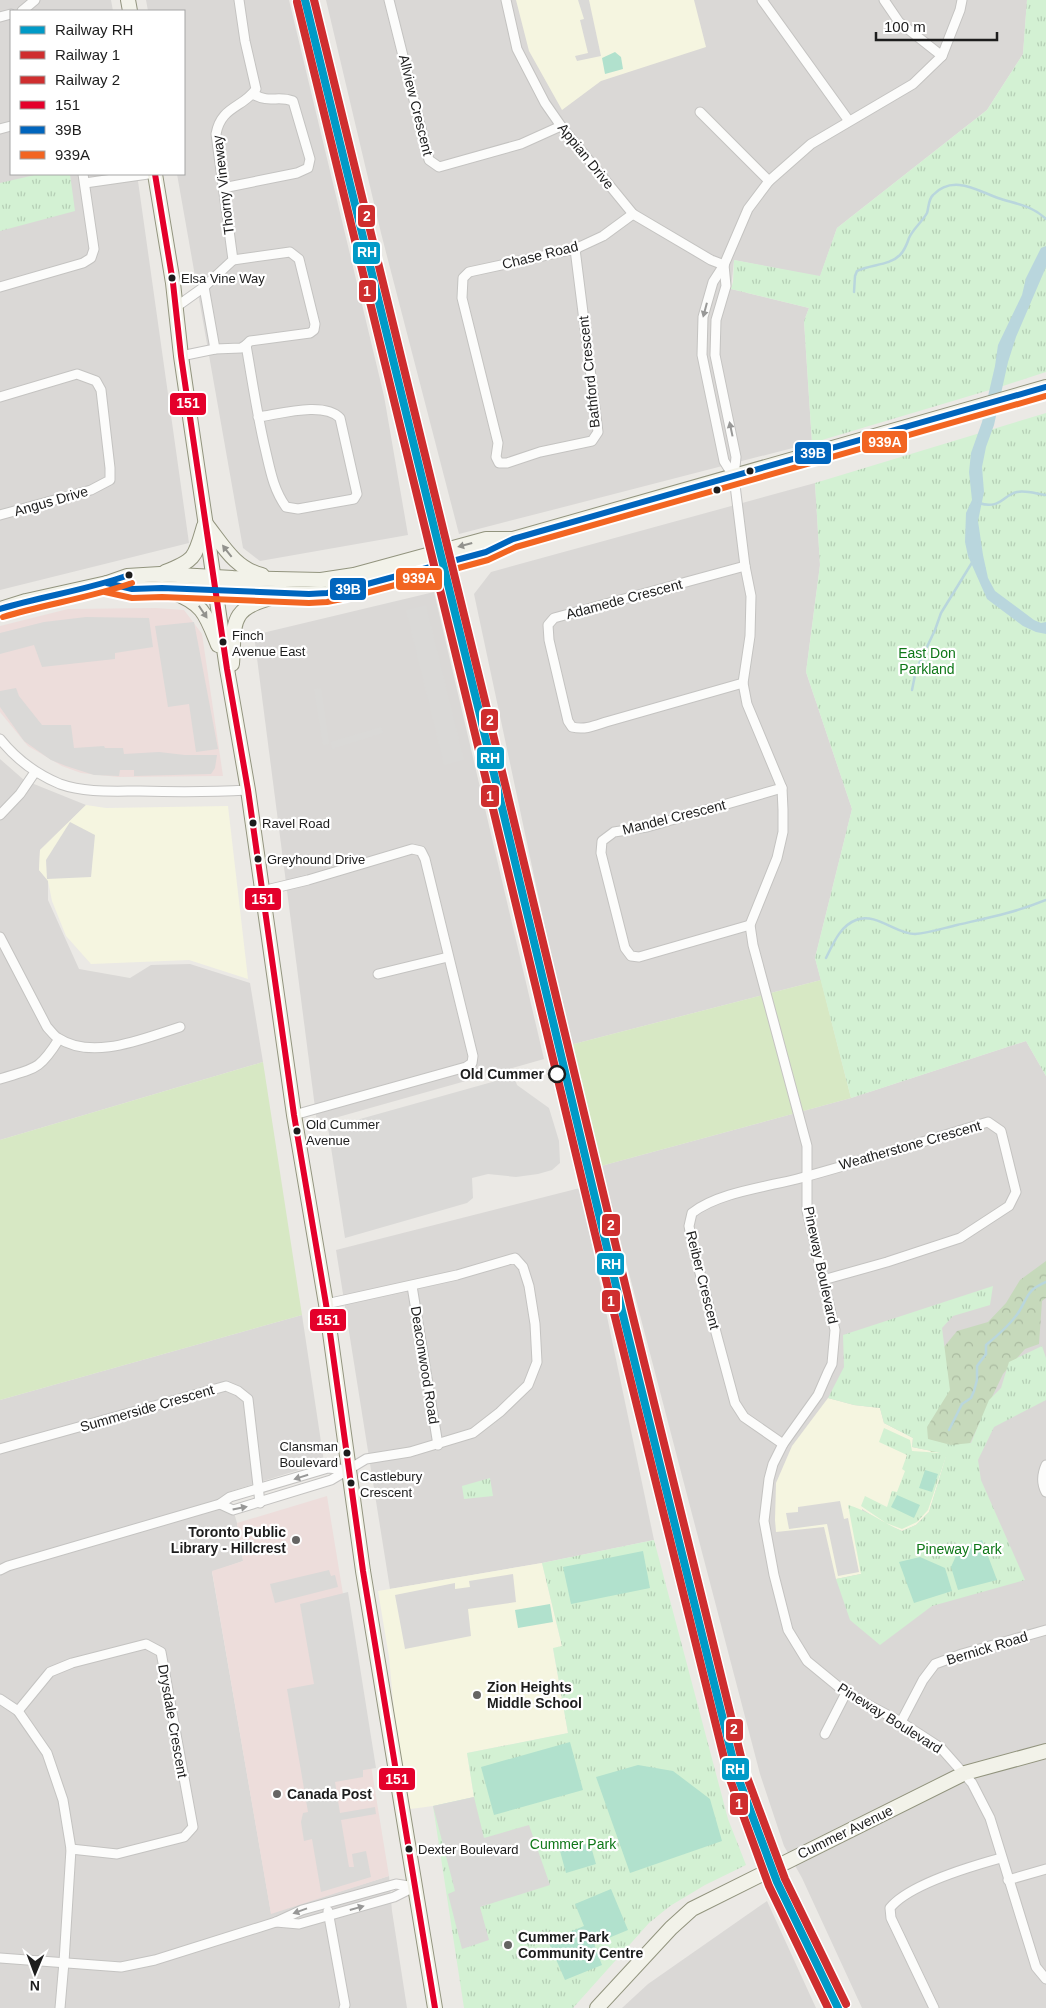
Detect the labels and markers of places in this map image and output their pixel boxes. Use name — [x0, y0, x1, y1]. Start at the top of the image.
place label: Elsa Vine Way — [181, 271, 265, 286]
marker: Elsa Vine Way — [167, 273, 177, 283]
unlabelled marker — [745, 466, 755, 476]
unlabelled marker — [712, 485, 722, 495]
unlabelled marker — [124, 570, 134, 580]
place label: Finch Avenue East — [232, 628, 306, 659]
marker: Finch Avenue East — [218, 637, 228, 647]
place label: Ravel Road — [262, 816, 330, 831]
marker: Ravel Road — [248, 818, 258, 828]
place label: Greyhound Drive — [267, 852, 365, 867]
marker: Greyhound Drive — [253, 854, 263, 864]
marker: Old Cummer — [548, 1065, 566, 1083]
place label: Old Cummer — [460, 1066, 545, 1082]
place label: Old Cummer Avenue — [306, 1117, 380, 1148]
marker: Old Cummer Avenue — [292, 1126, 302, 1136]
place label: Clansman Boulevard — [279, 1439, 338, 1470]
marker: Clansman Boulevard — [342, 1448, 352, 1458]
place label: Castlebury Crescent — [360, 1469, 423, 1500]
marker: Castlebury Crescent — [346, 1478, 356, 1488]
place label: Toronto Public Library - Hillcrest — [171, 1524, 286, 1556]
marker: Toronto Public Library - Hillcrest — [290, 1534, 302, 1546]
place label: Zion Heights Middle School — [487, 1679, 582, 1711]
marker: Zion Heights Middle School — [471, 1689, 483, 1701]
place label: Canada Post — [287, 1786, 372, 1802]
marker: Canada Post — [271, 1788, 283, 1800]
place label: Dexter Boulevard — [418, 1842, 518, 1857]
marker: Dexter Boulevard — [404, 1844, 414, 1854]
place label: Cummer Park Community Centre — [518, 1929, 643, 1961]
marker: Cummer Park Community Centre — [502, 1939, 514, 1951]

